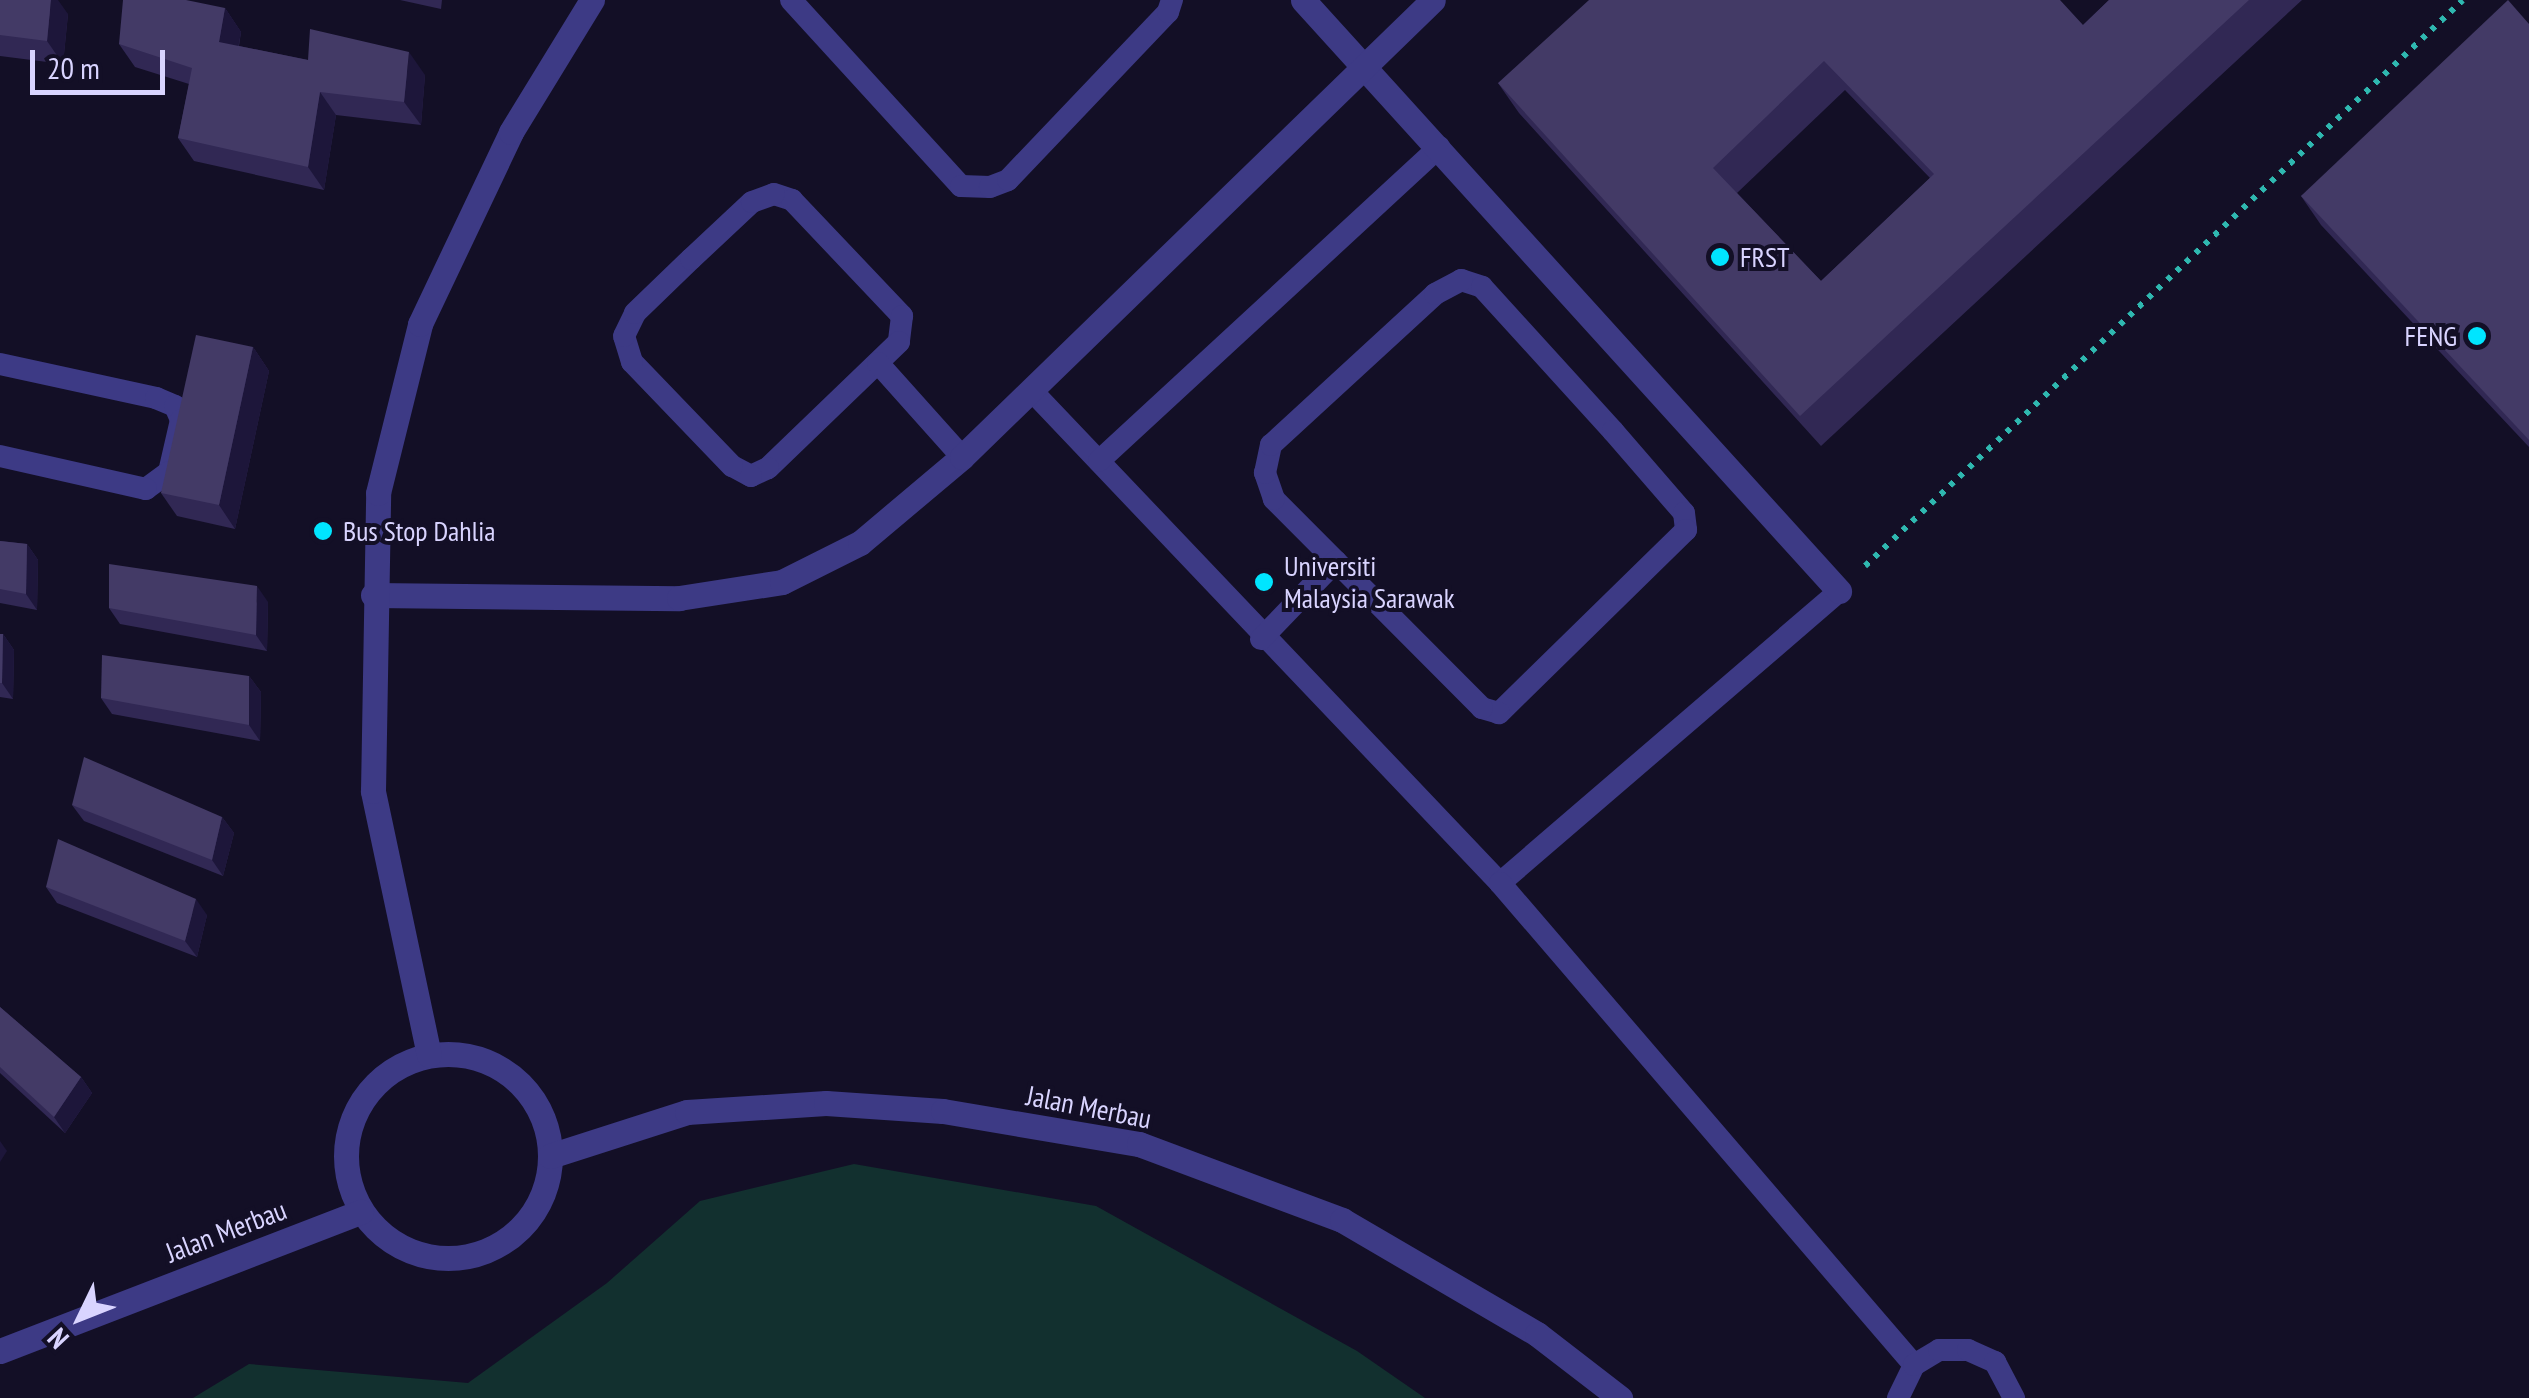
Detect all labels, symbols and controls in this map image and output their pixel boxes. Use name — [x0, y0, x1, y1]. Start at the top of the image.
scale bar — [35, 30, 170, 92]
text: 20 m — [47, 48, 100, 87]
place label: FRST — [1740, 240, 1790, 274]
marker: FRST — [1709, 246, 1731, 268]
place label: FENG — [2405, 319, 2457, 353]
marker: FENG — [2466, 325, 2488, 347]
place label: Bus Stop Dahlia — [343, 514, 495, 548]
marker: Bus Stop Dahlia — [312, 520, 334, 542]
place label: Universiti Malaysia Sarawak — [1284, 549, 1455, 615]
marker: Universiti Malaysia Sarawak — [1253, 571, 1275, 593]
street label: Jalan Merbau — [1024, 1078, 1154, 1136]
street label: Jalan Merbau — [161, 1193, 291, 1269]
north arrow — [30, 1268, 130, 1368]
text: N — [39, 1321, 76, 1357]

